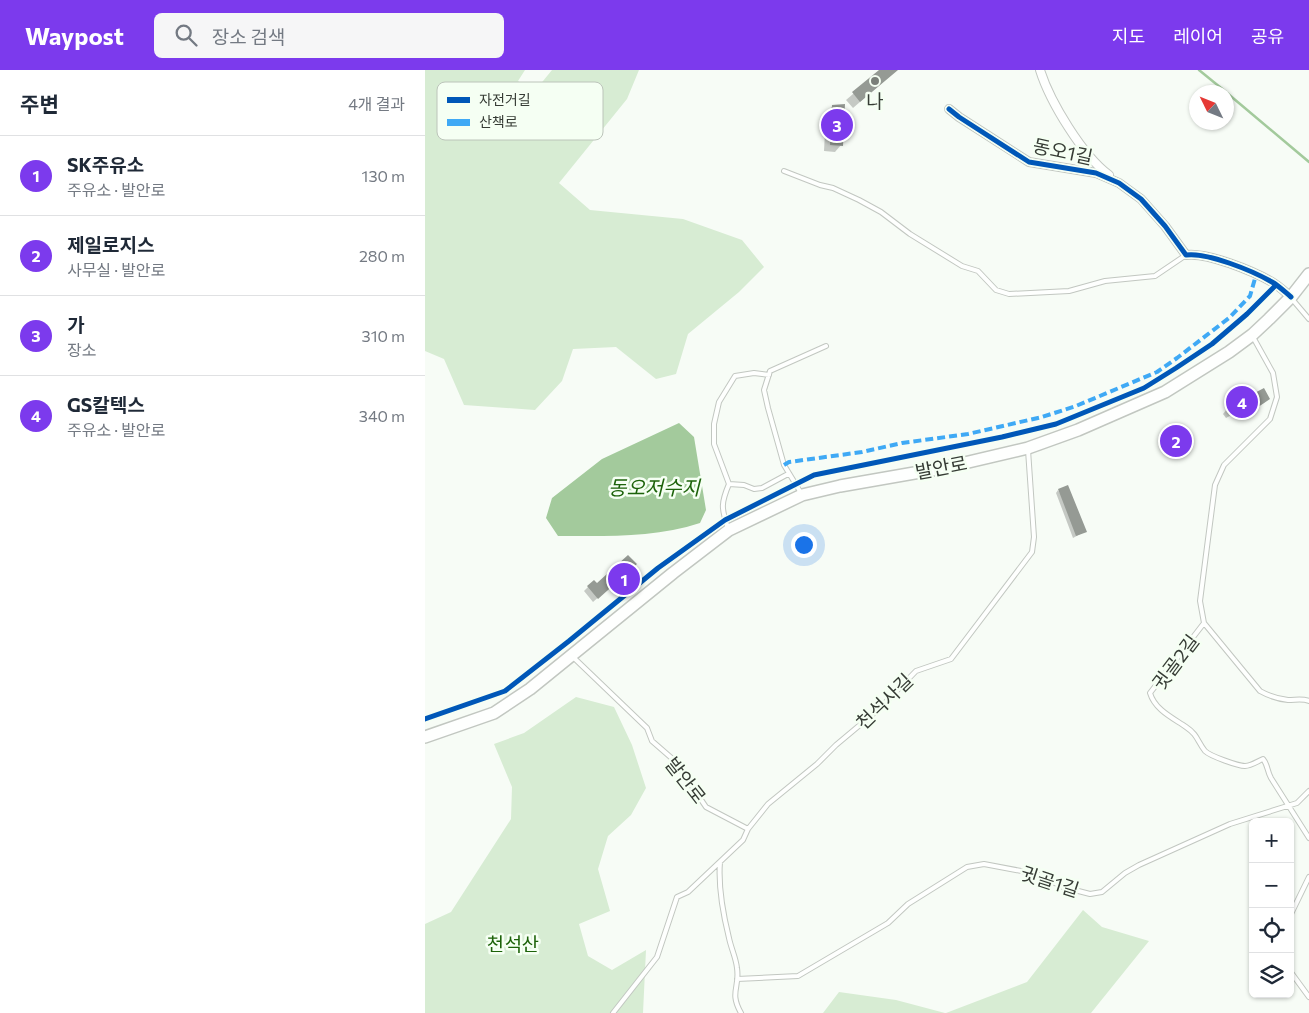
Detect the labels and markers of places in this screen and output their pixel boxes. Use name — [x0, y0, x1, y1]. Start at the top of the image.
marker: 나 — [869, 75, 881, 87]
place label: 나 — [866, 89, 884, 112]
pin: 3 — [821, 106, 853, 144]
pin: 4 — [1226, 383, 1258, 421]
pin: 2 — [1160, 422, 1192, 460]
pin: 1 — [608, 560, 640, 598]

